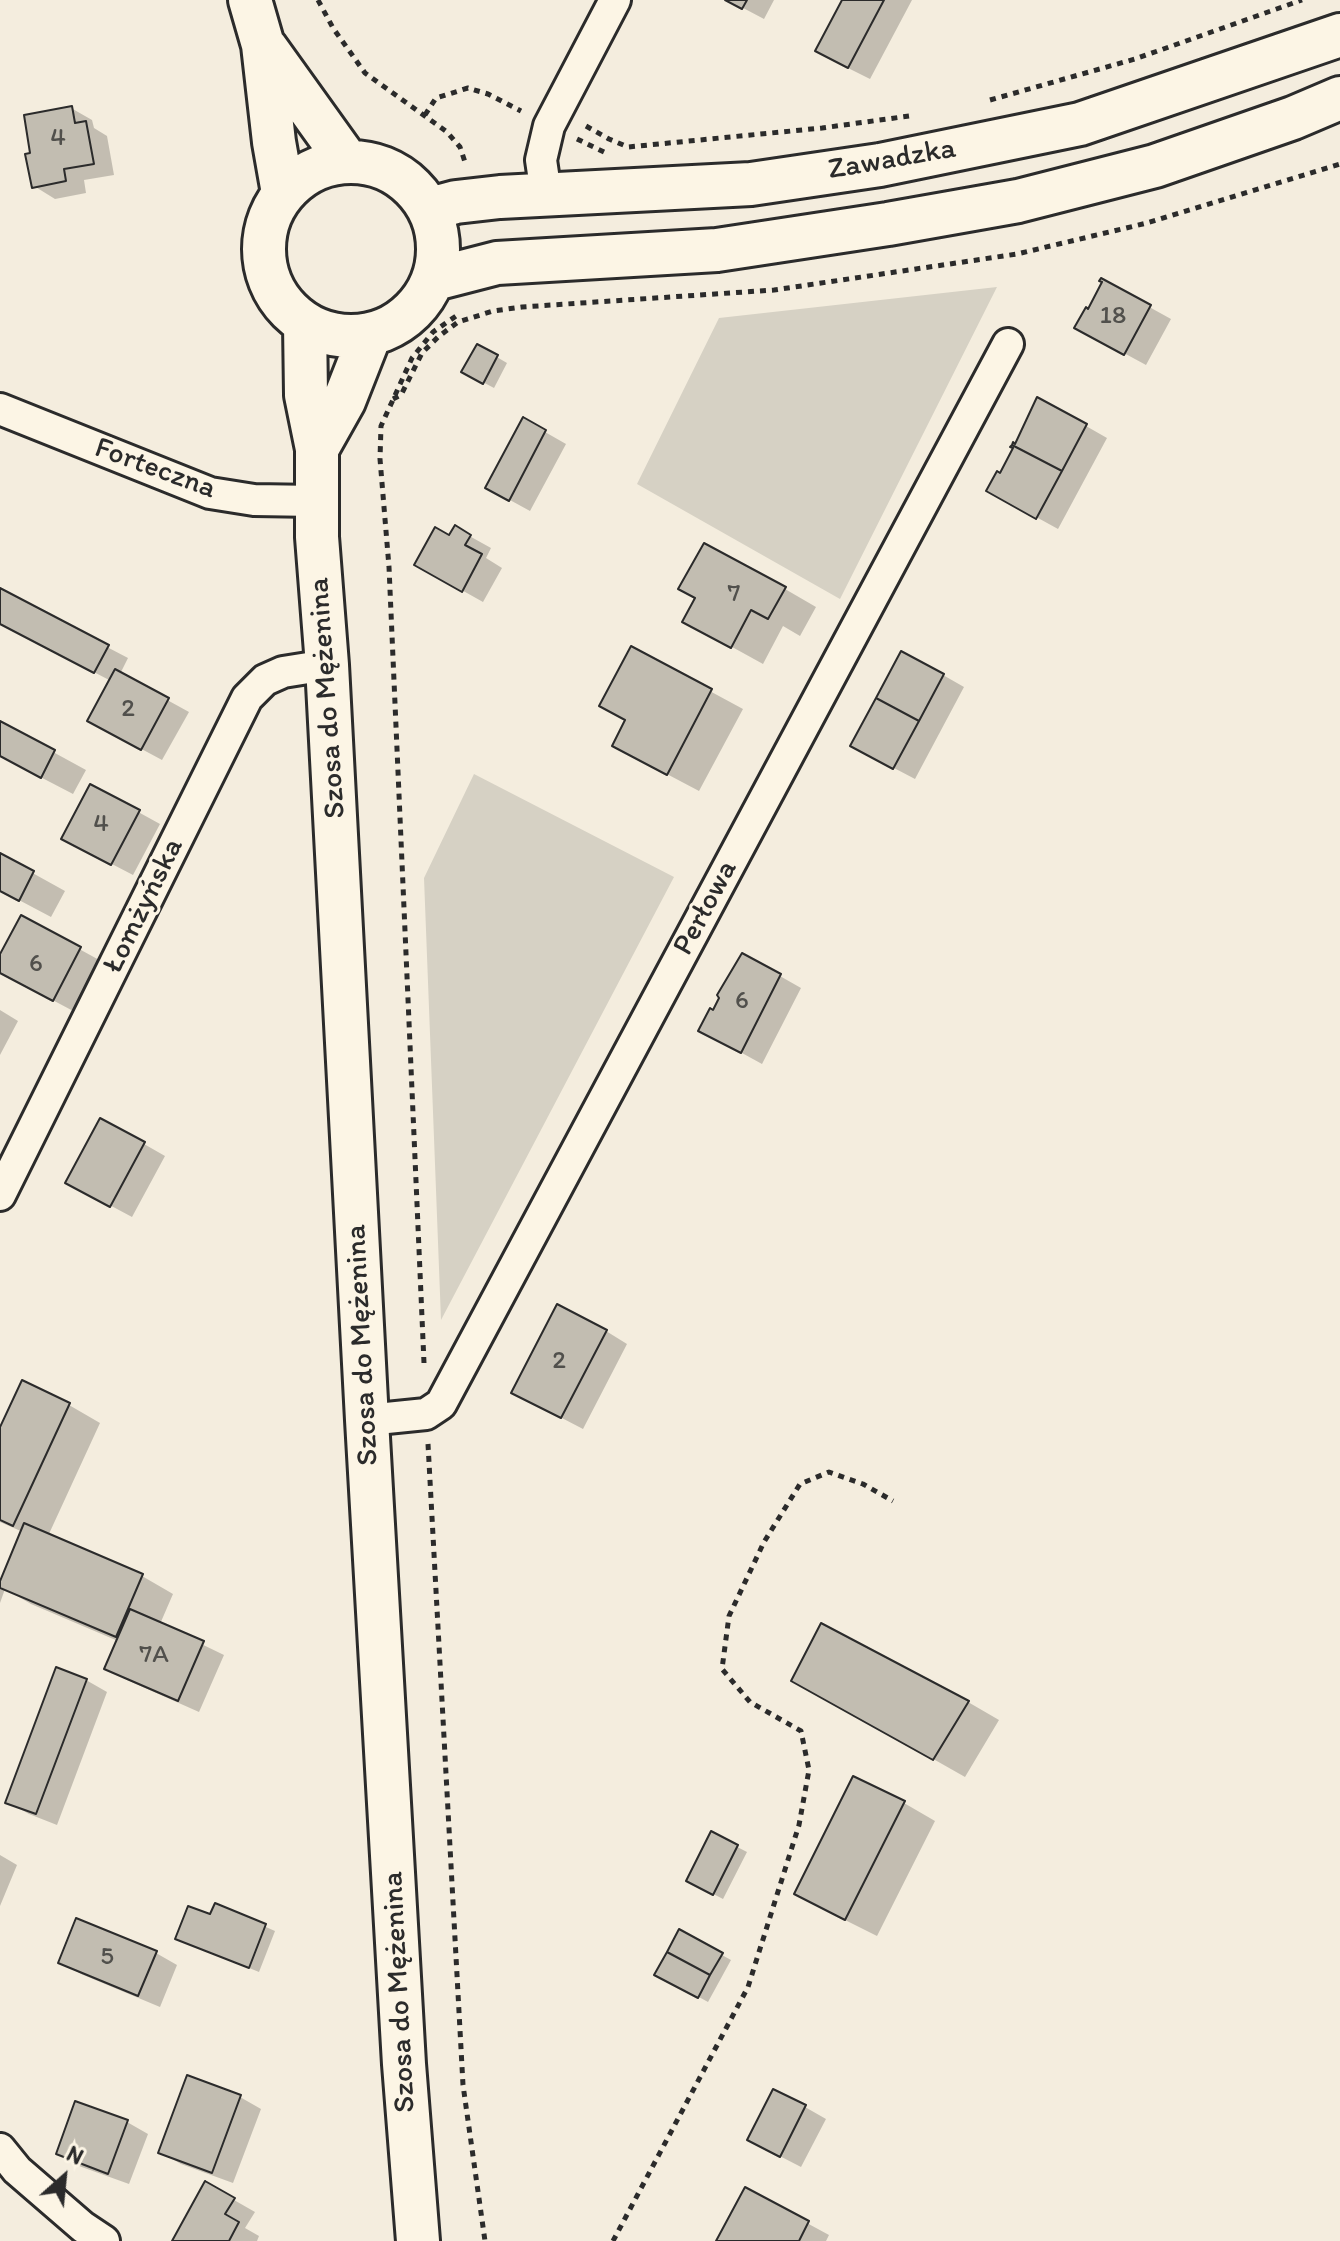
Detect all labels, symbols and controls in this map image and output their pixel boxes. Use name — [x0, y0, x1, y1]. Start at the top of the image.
house number: 4 — [50, 122, 66, 154]
street label: Zawadzka — [825, 131, 959, 189]
house number: 18 — [1100, 300, 1126, 332]
street label: Forteczna — [89, 430, 221, 508]
street label: Szosa do Mężenina — [302, 576, 354, 820]
house number: 7 — [728, 578, 740, 610]
house number: 2 — [121, 693, 135, 725]
house number: 4 — [93, 808, 109, 840]
street label: Łomżyńska — [96, 833, 192, 979]
street label: Perłowa — [666, 854, 746, 962]
house number: 6 — [29, 948, 43, 980]
house number: 6 — [735, 985, 749, 1017]
street label: Szosa do Mężenina — [339, 1223, 387, 1467]
house number: 2 — [552, 1345, 566, 1377]
house number: 7A — [139, 1639, 169, 1671]
street label: Szosa do Mężenina — [376, 1870, 424, 2114]
house number: 5 — [100, 1941, 114, 1973]
north arrow — [24, 2137, 104, 2217]
text: N — [62, 2140, 88, 2171]

